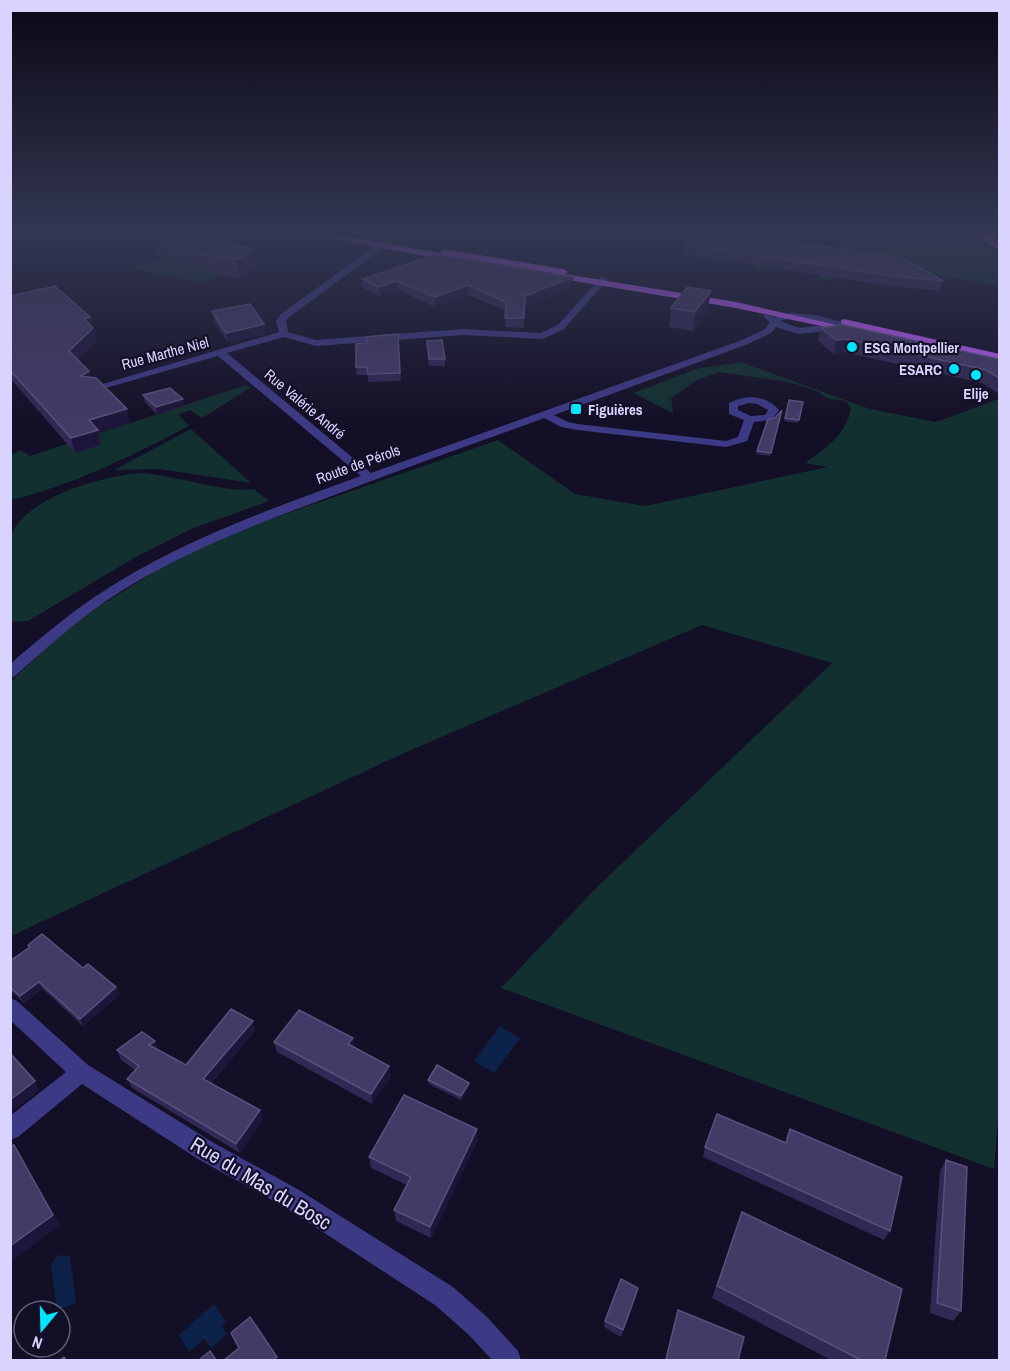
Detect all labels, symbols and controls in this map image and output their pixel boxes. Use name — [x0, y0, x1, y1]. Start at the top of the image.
street label: Rue Marthe Niel — [119, 331, 211, 375]
place label: ESG Montpellier — [864, 337, 959, 358]
marker: ESG Montpellier — [845, 340, 859, 354]
place label: ESARC — [899, 359, 942, 380]
marker: ESARC — [947, 362, 961, 376]
street label: Rue Valérie André — [260, 364, 350, 444]
marker: Elije — [969, 368, 983, 382]
place label: Elije — [963, 383, 989, 404]
place label: Figuières — [588, 399, 643, 420]
marker: Figuières — [569, 402, 583, 416]
street label: Route de Pérols — [313, 439, 403, 489]
street label: Rue du Mas du Bosc — [185, 1129, 337, 1237]
north arrow — [12, 1299, 72, 1359]
text: N — [29, 1331, 45, 1355]

